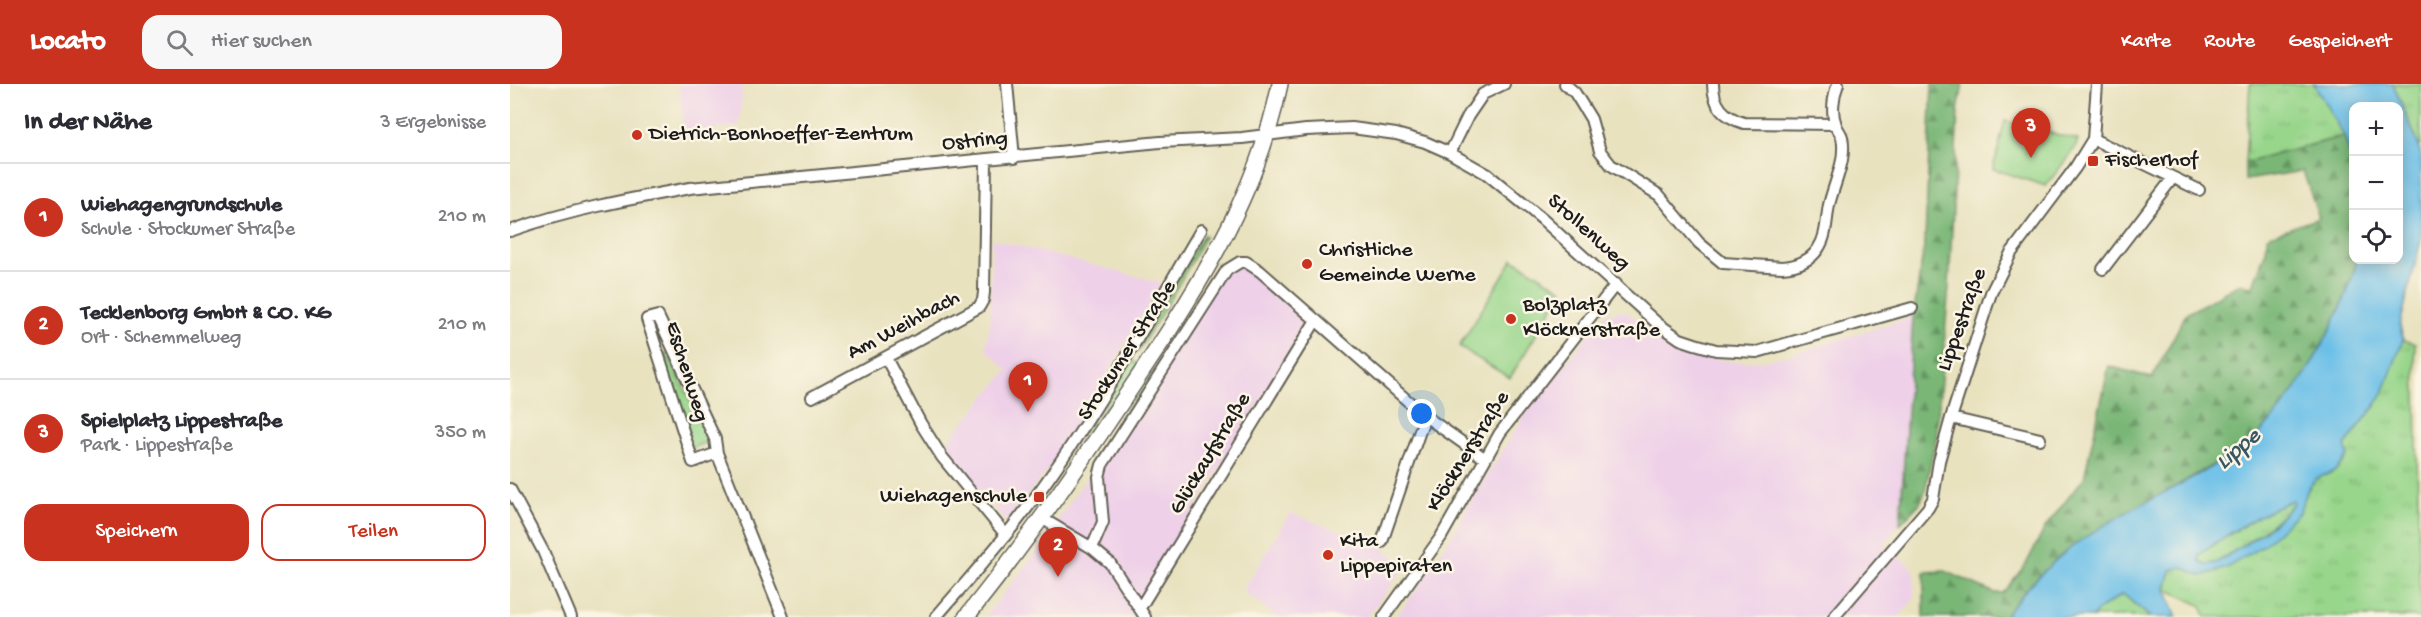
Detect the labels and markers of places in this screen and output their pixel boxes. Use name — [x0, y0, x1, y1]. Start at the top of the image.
pin: 3 — [2012, 109, 2050, 158]
place label: Dietrich-Bonhoeffer-Zentrum — [647, 122, 914, 148]
marker: Dietrich-Bonhoeffer-Zentrum — [630, 128, 644, 142]
place label: Fischerhof — [2104, 148, 2200, 174]
marker: Fischerhof — [2086, 154, 2100, 168]
place label: Christliche Gemeinde Werne — [1319, 238, 1476, 289]
marker: Christliche Gemeinde Werne — [1300, 257, 1314, 271]
place label: Bolzplatz Klöcknerstraße — [1522, 293, 1661, 344]
marker: Bolzplatz Klöcknerstraße — [1504, 312, 1518, 326]
pin: 1 — [1008, 362, 1048, 412]
place label: Wiehagenschule — [880, 484, 1028, 510]
marker: Wiehagenschule — [1032, 490, 1046, 504]
pin: 2 — [1038, 528, 1078, 577]
place label: Kita Lippepiraten — [1340, 529, 1453, 580]
marker: Kita Lippepiraten — [1321, 548, 1335, 562]

